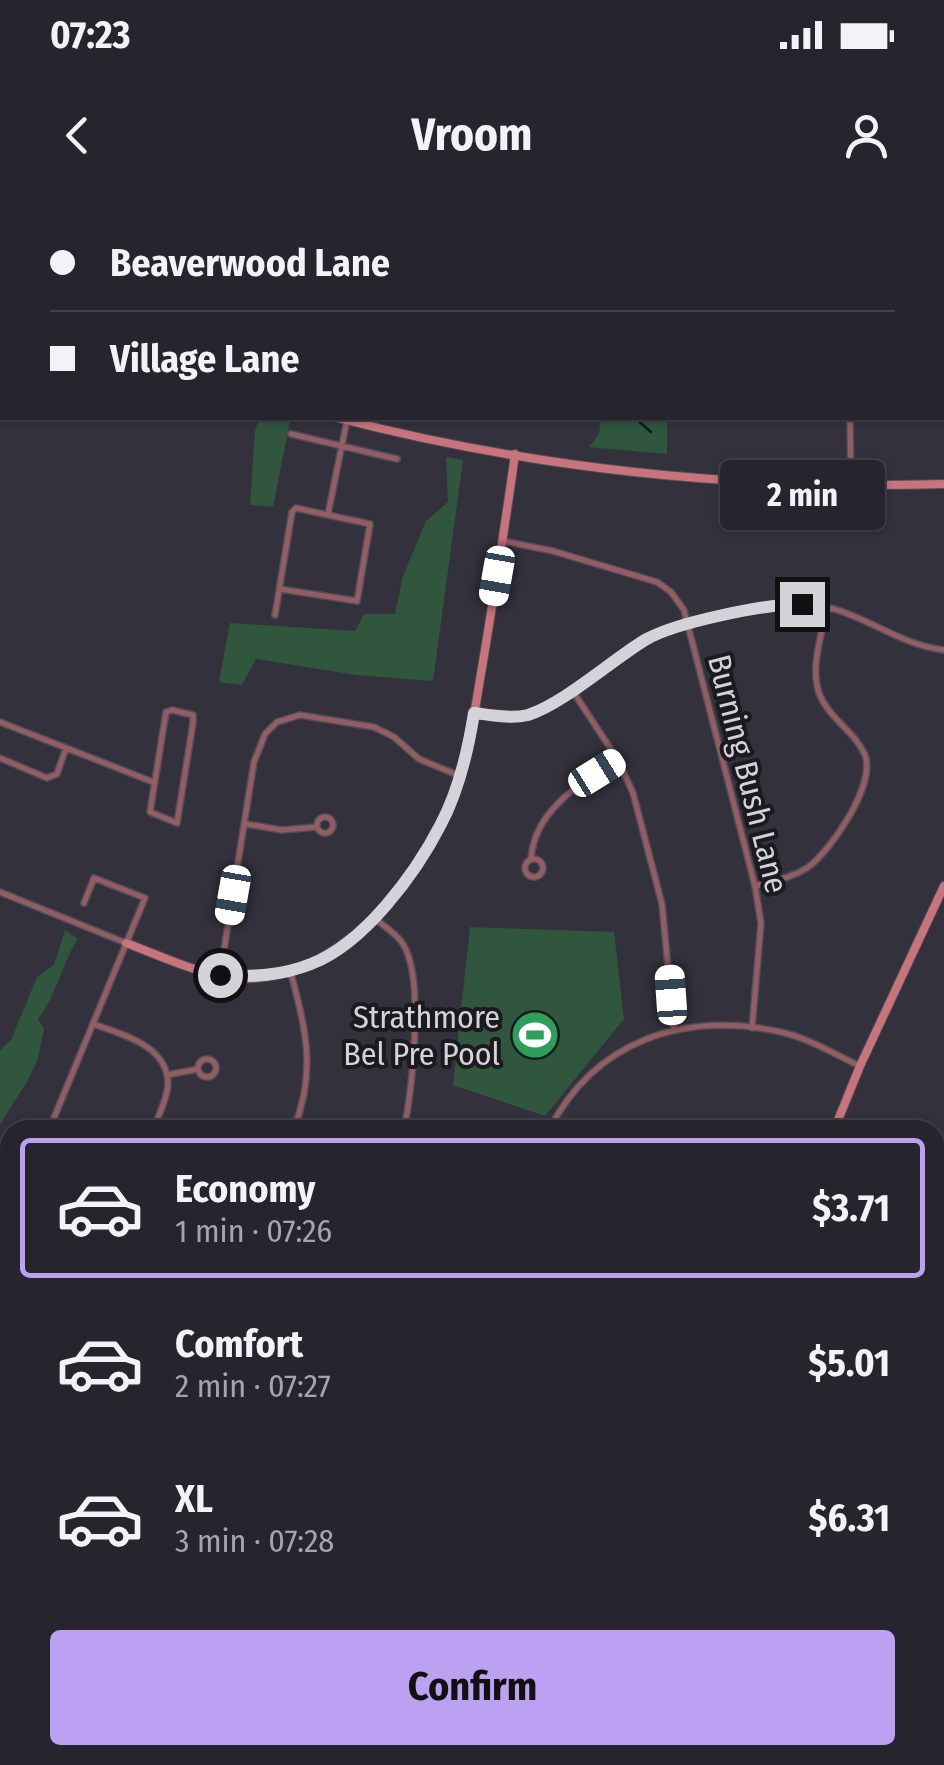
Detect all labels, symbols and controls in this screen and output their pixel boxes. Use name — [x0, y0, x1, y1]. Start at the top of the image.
text: 07:23 — [50, 12, 131, 58]
icon: back — [50, 108, 105, 163]
text: Vroom — [412, 108, 532, 162]
icon: person — [839, 108, 894, 163]
text: Beaverwood Lane — [110, 240, 390, 286]
text: Village Lane — [110, 336, 300, 382]
callout: 2 min — [720, 459, 884, 529]
text: 2 min — [767, 476, 838, 514]
car — [477, 544, 517, 608]
route end — [780, 582, 825, 627]
street label: Burning Bush Lane — [700, 651, 796, 897]
car — [564, 744, 630, 802]
car — [213, 863, 253, 927]
route start — [198, 953, 243, 998]
car — [654, 964, 688, 1026]
place label: Strathmore Bel Pre Pool — [343, 998, 500, 1073]
sports icon: Strathmore Bel Pre Pool — [509, 1009, 561, 1061]
icon: car — [55, 1163, 145, 1253]
text: Economy — [175, 1166, 315, 1212]
text: $3.71 — [812, 1185, 890, 1231]
text: 1 min · 07:26 — [175, 1212, 332, 1250]
icon: car — [55, 1318, 145, 1408]
text: Comfort — [175, 1321, 303, 1367]
text: $5.01 — [808, 1340, 890, 1386]
text: 2 min · 07:27 — [175, 1367, 331, 1405]
icon: car — [55, 1473, 145, 1563]
text: XL — [175, 1476, 213, 1522]
text: $6.31 — [809, 1495, 890, 1541]
text: 3 min · 07:28 — [175, 1522, 334, 1560]
button: Confirm — [50, 1630, 895, 1745]

